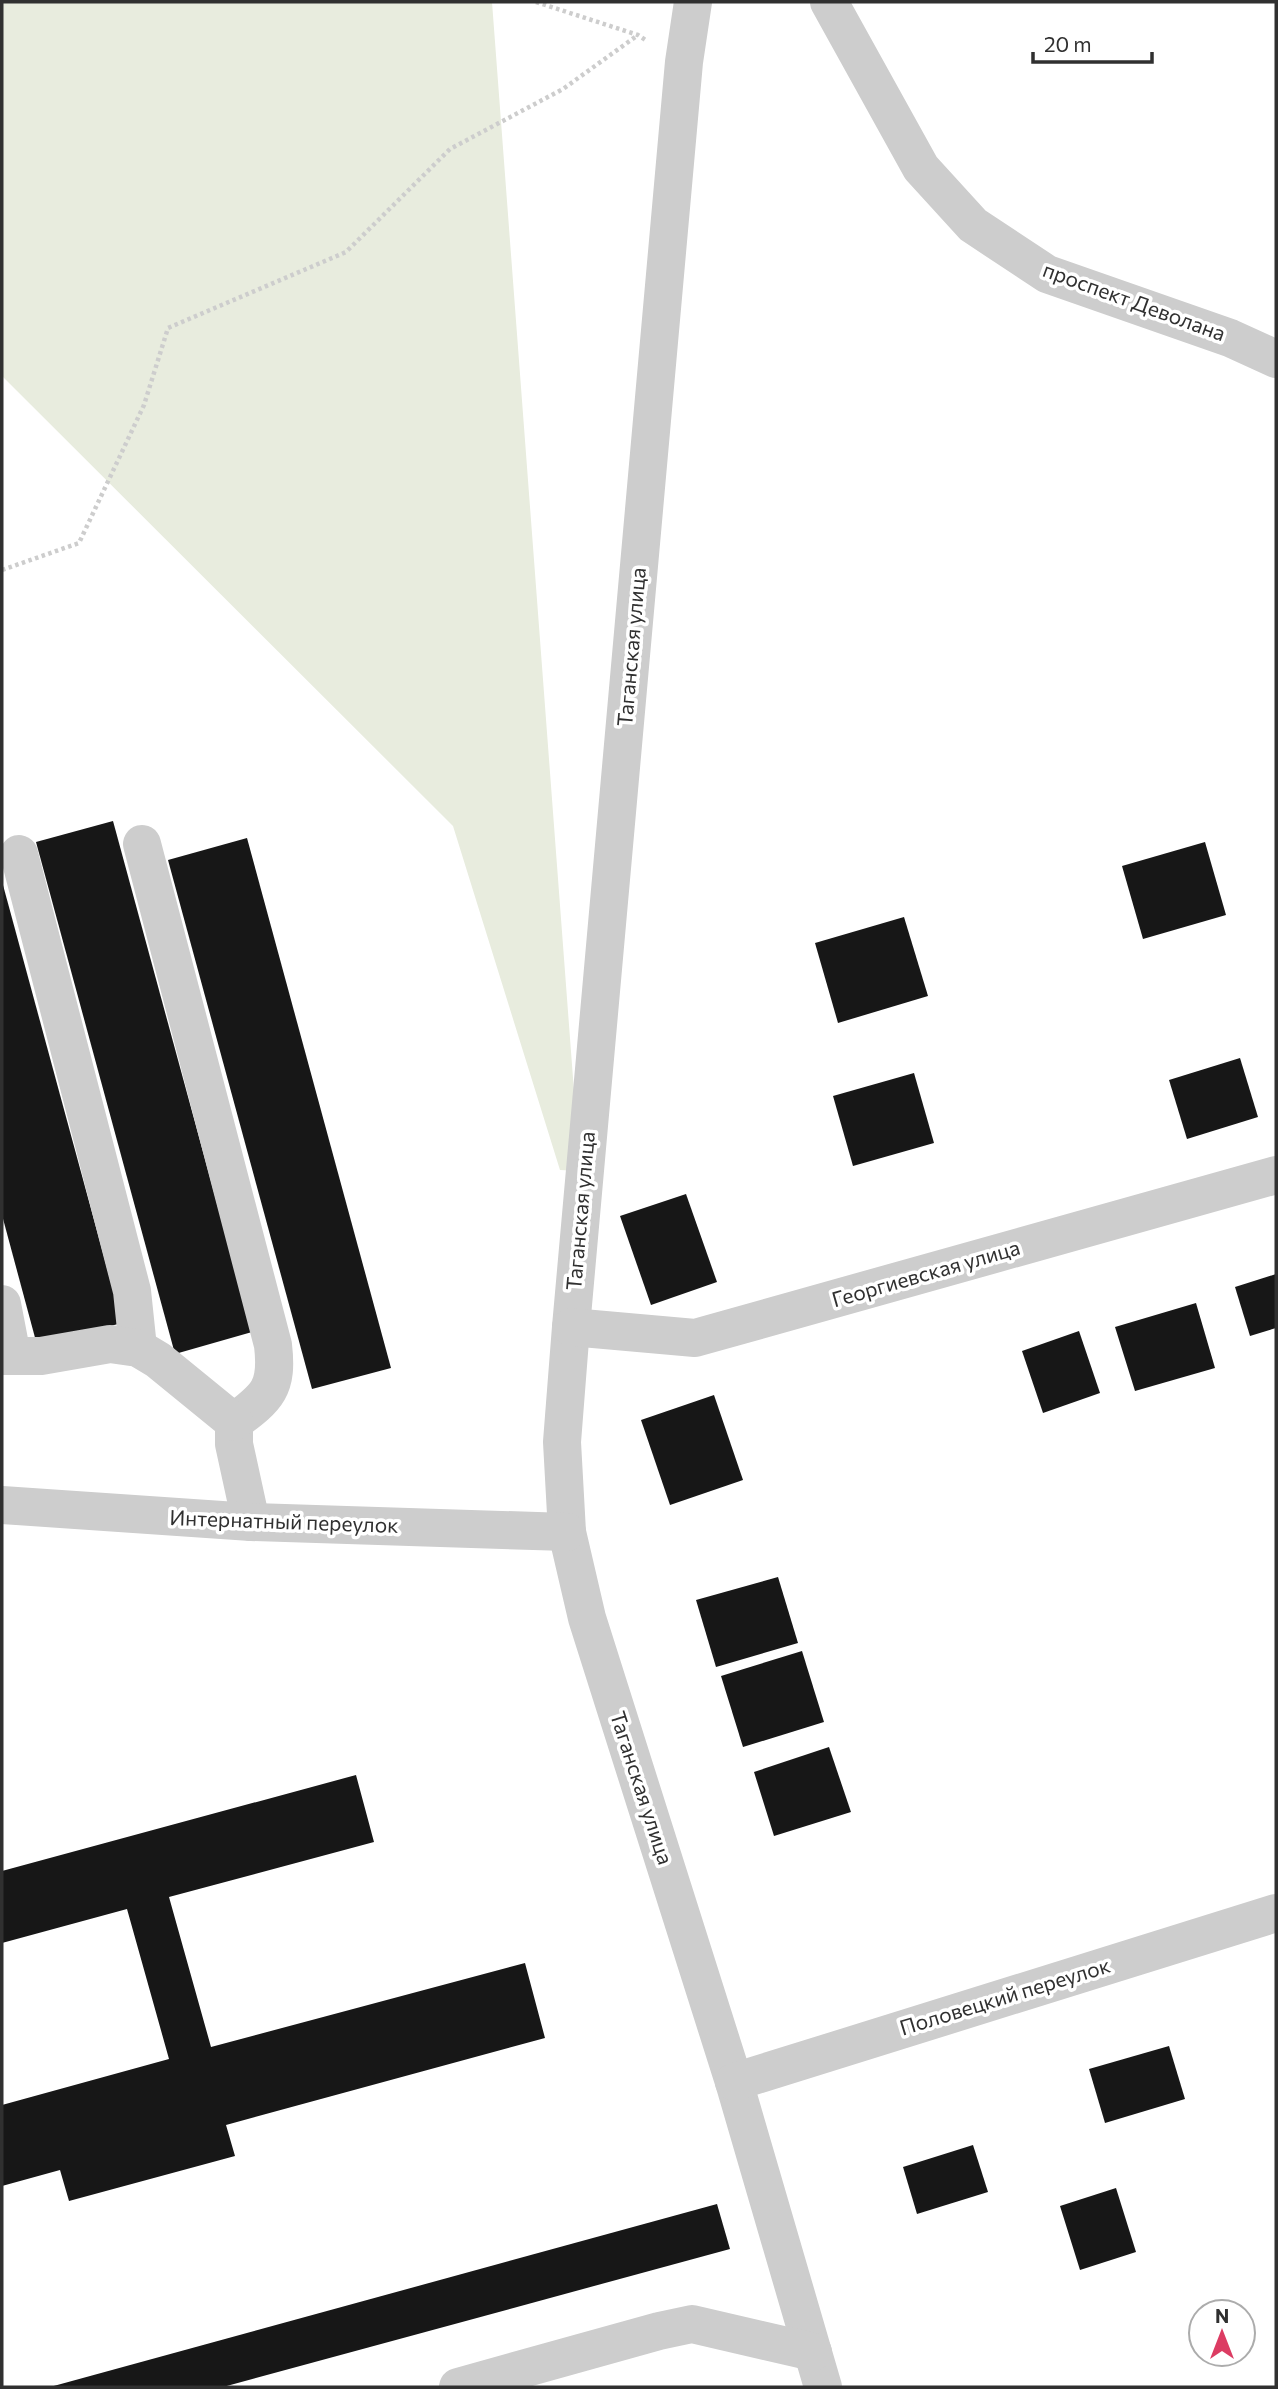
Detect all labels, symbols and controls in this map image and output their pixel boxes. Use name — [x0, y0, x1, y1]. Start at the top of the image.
scale bar — [1033, 21, 1152, 65]
text: 20 m — [1044, 31, 1092, 56]
street label: проспект Деволана — [1040, 256, 1229, 345]
street label: Таганская улица — [611, 566, 650, 727]
street label: Таганская улица — [560, 1130, 599, 1291]
street label: Георгиевская улица — [829, 1234, 1023, 1311]
street label: Интернатный переулок — [169, 1504, 399, 1537]
street label: Таганская улица — [606, 1708, 679, 1867]
street label: Половецкий переулок — [896, 1952, 1113, 2039]
north arrow — [1187, 2298, 1257, 2368]
text: N — [1215, 2304, 1229, 2327]

